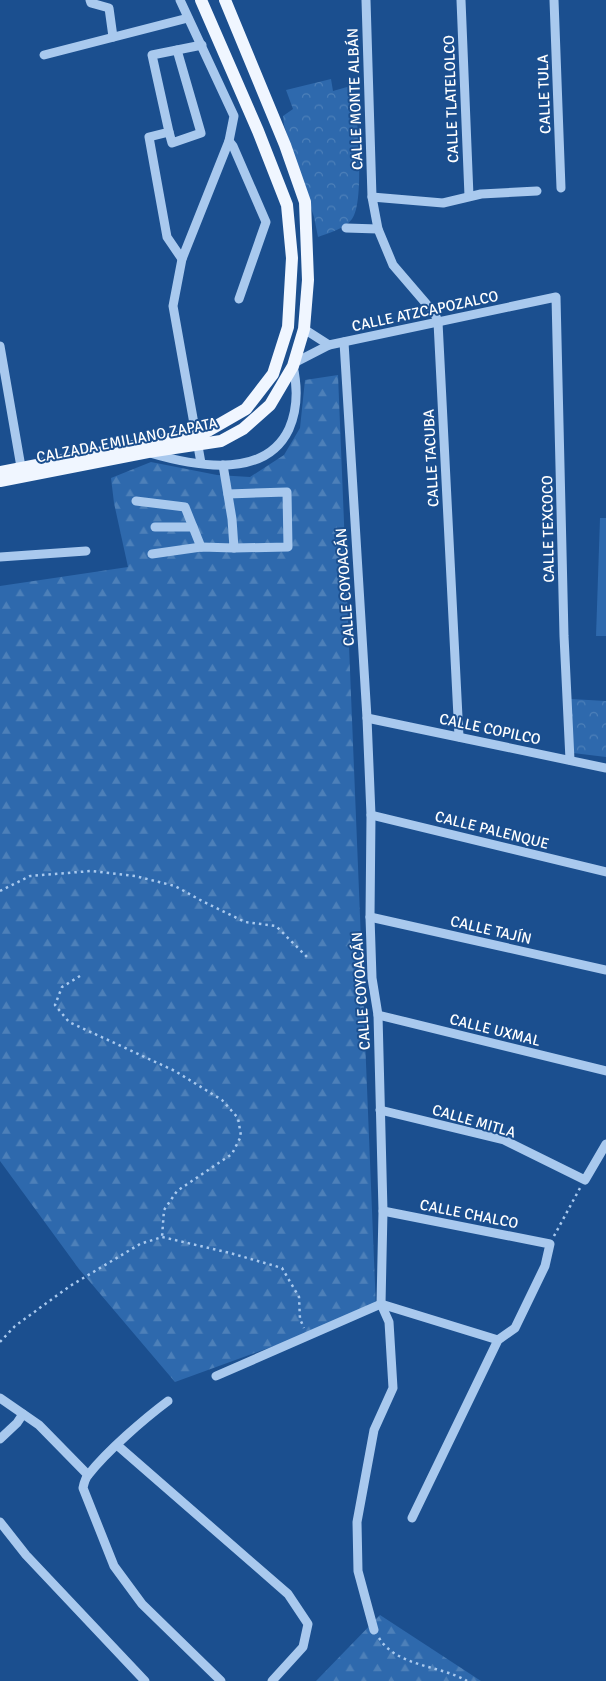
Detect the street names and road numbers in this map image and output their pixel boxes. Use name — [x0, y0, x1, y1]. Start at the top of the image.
street label: CALLE MONTE ALBÁN — [343, 28, 366, 170]
street label: CALLE TLATELOLCO — [440, 35, 462, 163]
street label: CALLE TULA — [534, 54, 554, 134]
street label: CALLE ATZCAPOZALCO — [350, 287, 500, 335]
street label: CALLE TACUBA — [419, 409, 443, 507]
street label: CALZADA EMILIANO ZAPATA — [35, 414, 219, 466]
street label: CALLE TEXCOCO — [538, 475, 558, 583]
street label: CALLE COYOACÁN — [331, 527, 358, 647]
street label: CALLE COPILCO — [438, 709, 543, 749]
street label: CALLE PALENQUE — [433, 807, 551, 853]
street label: CALLE TAJÍN — [449, 911, 534, 948]
street label: CALLE COYOACÁN — [347, 931, 374, 1051]
street label: CALLE UXMAL — [448, 1010, 543, 1050]
street label: CALLE MITLA — [430, 1100, 518, 1142]
street label: CALLE CHALCO — [418, 1196, 520, 1232]

